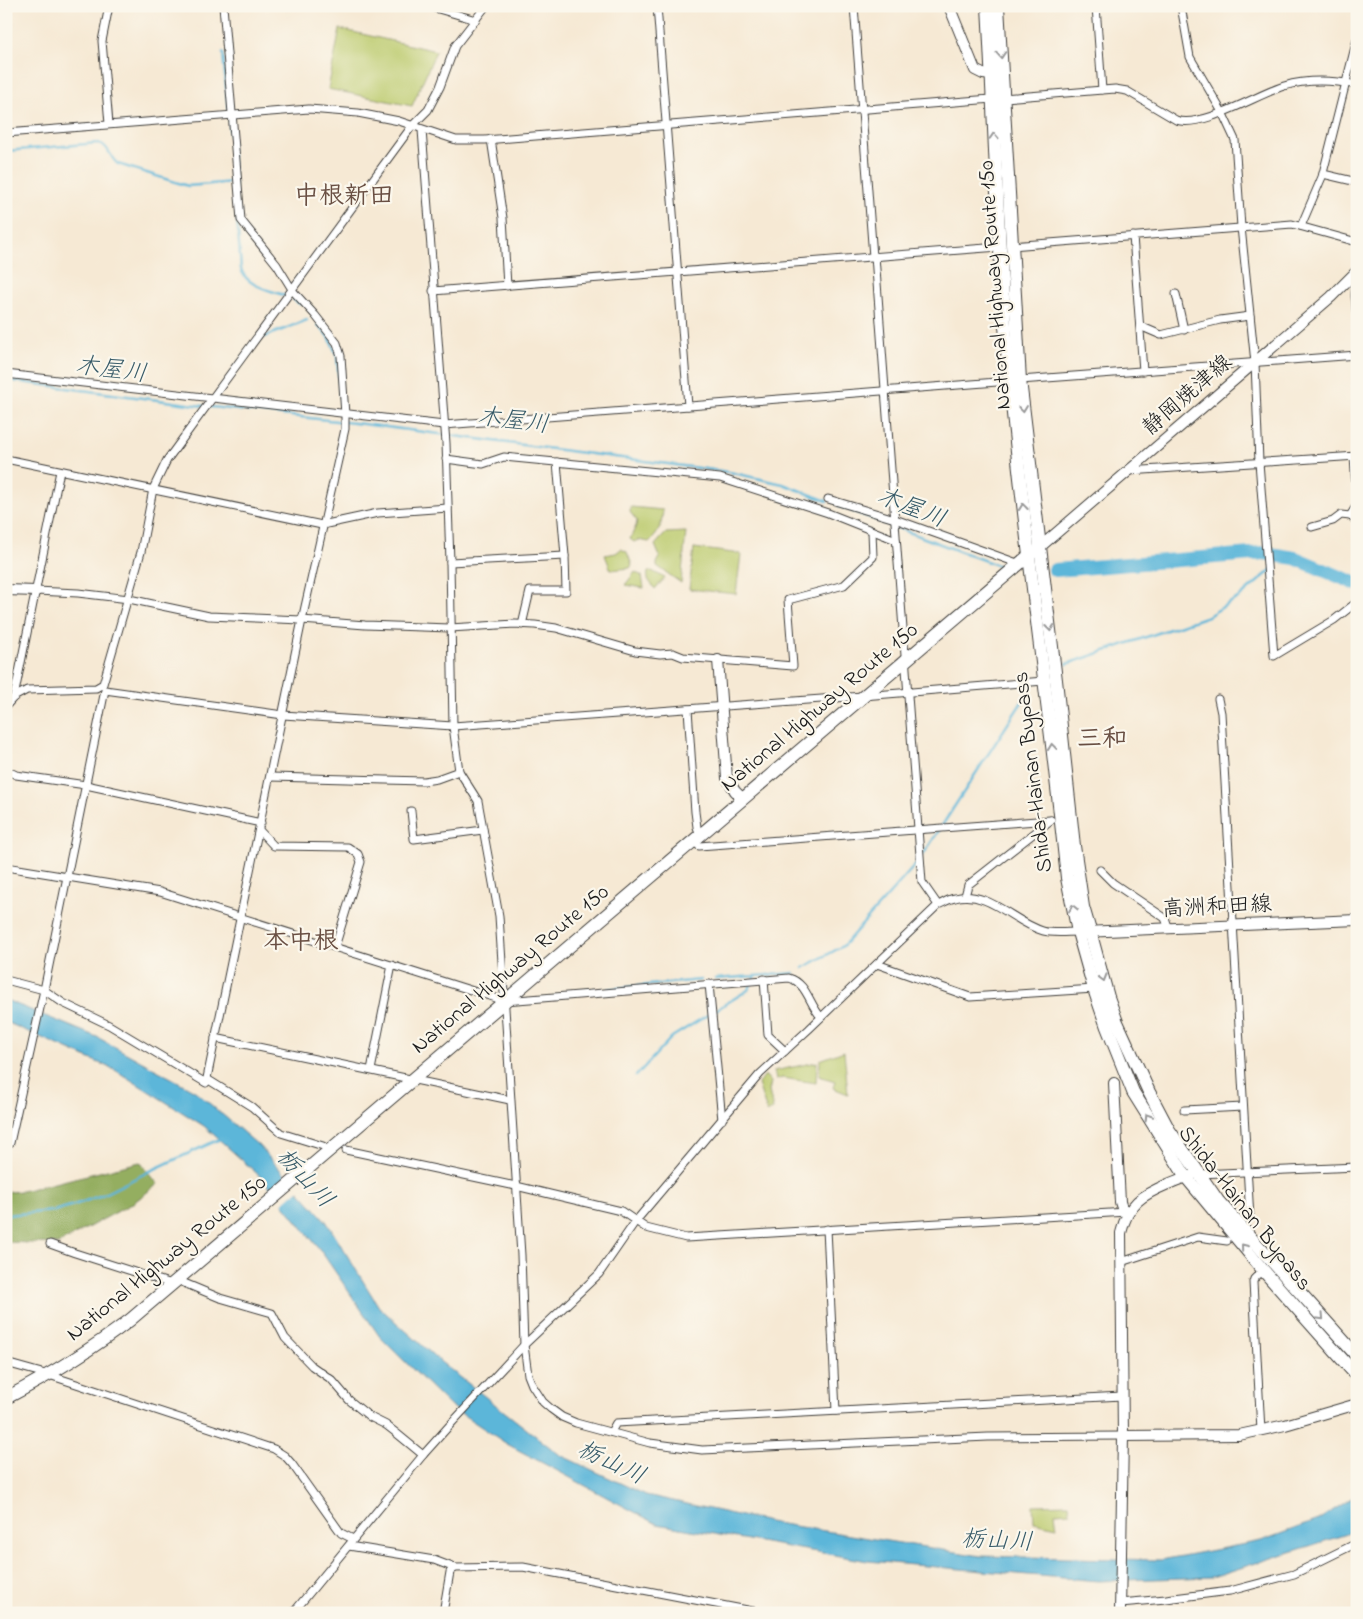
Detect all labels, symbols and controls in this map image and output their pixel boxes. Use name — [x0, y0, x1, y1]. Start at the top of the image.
one-way arrow — [996, 51, 1007, 59]
one-way arrow — [988, 131, 999, 139]
street label: National Highway Route 150 — [971, 159, 1022, 411]
district label: 中根新田 — [294, 179, 394, 215]
street label: 静岡焼津線 — [1136, 348, 1240, 444]
water label: 木屋川 — [73, 349, 149, 393]
water label: 木屋川 — [475, 400, 551, 444]
one-way arrow — [1018, 405, 1028, 413]
water label: 木屋川 — [871, 480, 951, 538]
one-way arrow — [1018, 503, 1029, 511]
street label: National Highway Route 150 — [714, 616, 927, 801]
one-way arrow — [1044, 624, 1055, 632]
street label: Shida-Hainan Bypass — [1006, 670, 1063, 874]
district label: 三和 — [1077, 722, 1127, 758]
one-way arrow — [1047, 742, 1058, 750]
street label: National Highway Route 150 — [405, 878, 618, 1063]
street label: 高洲和田線 — [1161, 889, 1273, 927]
one-way arrow — [1068, 903, 1078, 912]
district label: 本中根 — [263, 924, 339, 960]
one-way arrow — [1097, 974, 1107, 982]
one-way arrow — [1144, 1113, 1154, 1122]
street label: Shida-Hainan Bypass — [1168, 1120, 1319, 1299]
water label: 栃山川 — [267, 1141, 341, 1217]
street label: National Highway Route 150 — [60, 1168, 275, 1351]
one-way arrow — [1241, 1244, 1250, 1253]
one-way arrow — [1315, 1312, 1324, 1321]
water label: 栃山川 — [571, 1433, 651, 1495]
water label: 栃山川 — [960, 1523, 1034, 1561]

